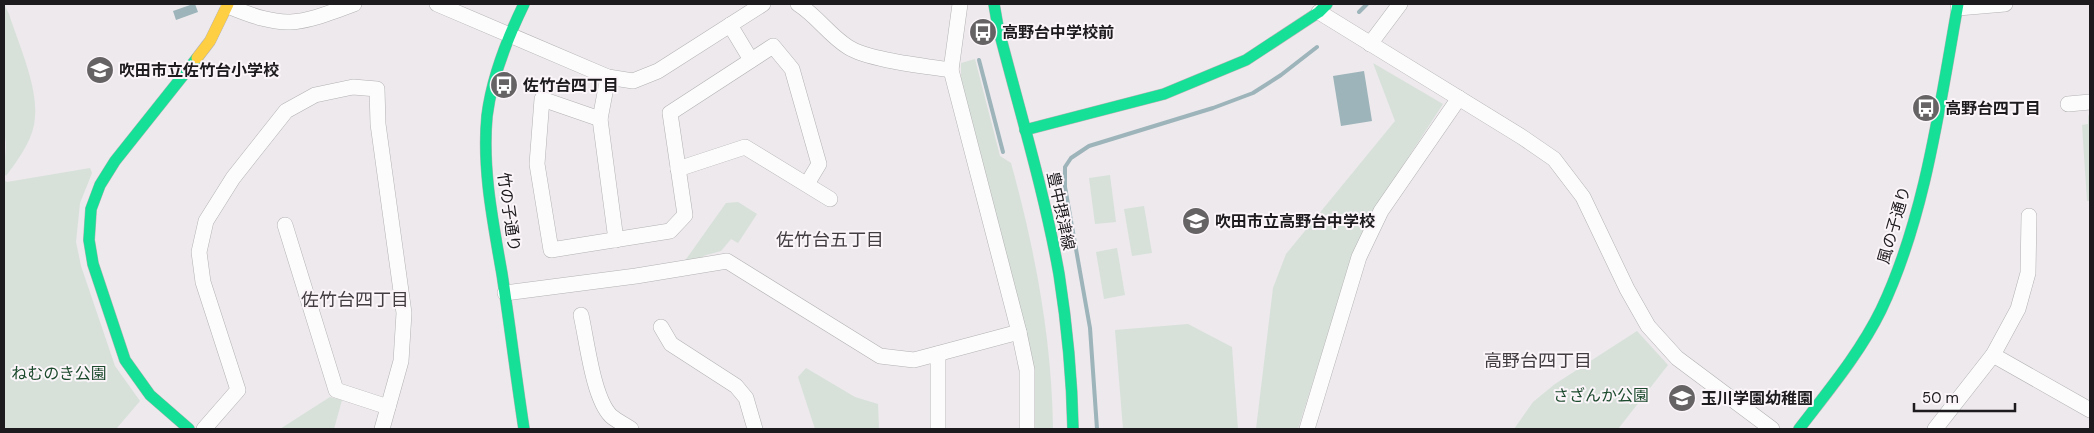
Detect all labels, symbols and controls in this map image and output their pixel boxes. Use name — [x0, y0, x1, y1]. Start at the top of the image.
bus stop icon: 高野台中学校前 — [968, 17, 998, 47]
place label: 高野台中学校前 — [1002, 22, 1114, 43]
school or university icon: 吹田市立佐竹台小学校 — [85, 55, 115, 85]
place label: 吹田市立佐竹台小学校 — [119, 60, 279, 81]
bus stop icon: 佐竹台四丁目 — [489, 70, 519, 100]
place label: 佐竹台四丁目 — [522, 75, 619, 96]
bus stop icon: 高野台四丁目 — [1911, 93, 1941, 123]
place label: 高野台四丁目 — [1945, 98, 2041, 119]
street label: 豊中摂津線 — [1042, 170, 1080, 252]
street label: 竹の子通り — [493, 171, 525, 253]
street label: 風の子通り — [1873, 184, 1915, 266]
school or university icon: 吹田市立高野台中学校 — [1181, 206, 1211, 236]
place label: 吹田市立高野台中学校 — [1215, 211, 1375, 232]
district label: 佐竹台五丁目 — [776, 228, 884, 252]
district label: 佐竹台四丁目 — [301, 288, 409, 312]
district label: 高野台四丁目 — [1484, 349, 1592, 373]
park label: ねむのき公園 — [11, 363, 107, 384]
scale bar — [1914, 380, 2015, 412]
school or university icon: 玉川学園幼稚園 — [1667, 383, 1697, 413]
park label: さざんか公園 — [1553, 385, 1649, 406]
place label: 玉川学園幼稚園 — [1701, 388, 1813, 409]
text: 50 m — [1922, 388, 1959, 408]

